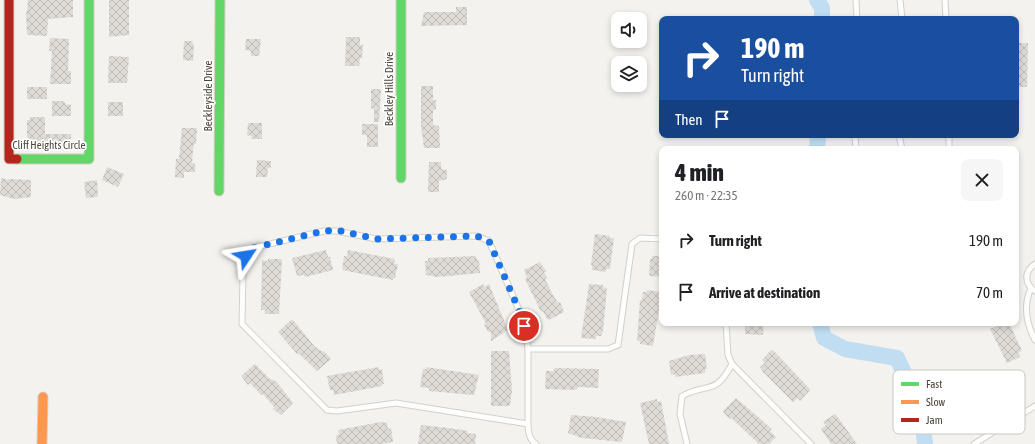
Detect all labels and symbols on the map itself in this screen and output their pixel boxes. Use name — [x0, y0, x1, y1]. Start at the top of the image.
street label: Beckley Hills Drive — [383, 52, 395, 126]
street label: Beckleyside Drive — [202, 61, 214, 131]
street label: Cliff Heights Circle — [13, 139, 86, 151]
position arrow — [225, 235, 267, 277]
pin — [507, 309, 541, 343]
legend — [893, 370, 1025, 434]
text: Fast — [926, 378, 942, 390]
text: Slow — [926, 396, 945, 408]
text: Jam — [926, 414, 943, 426]

